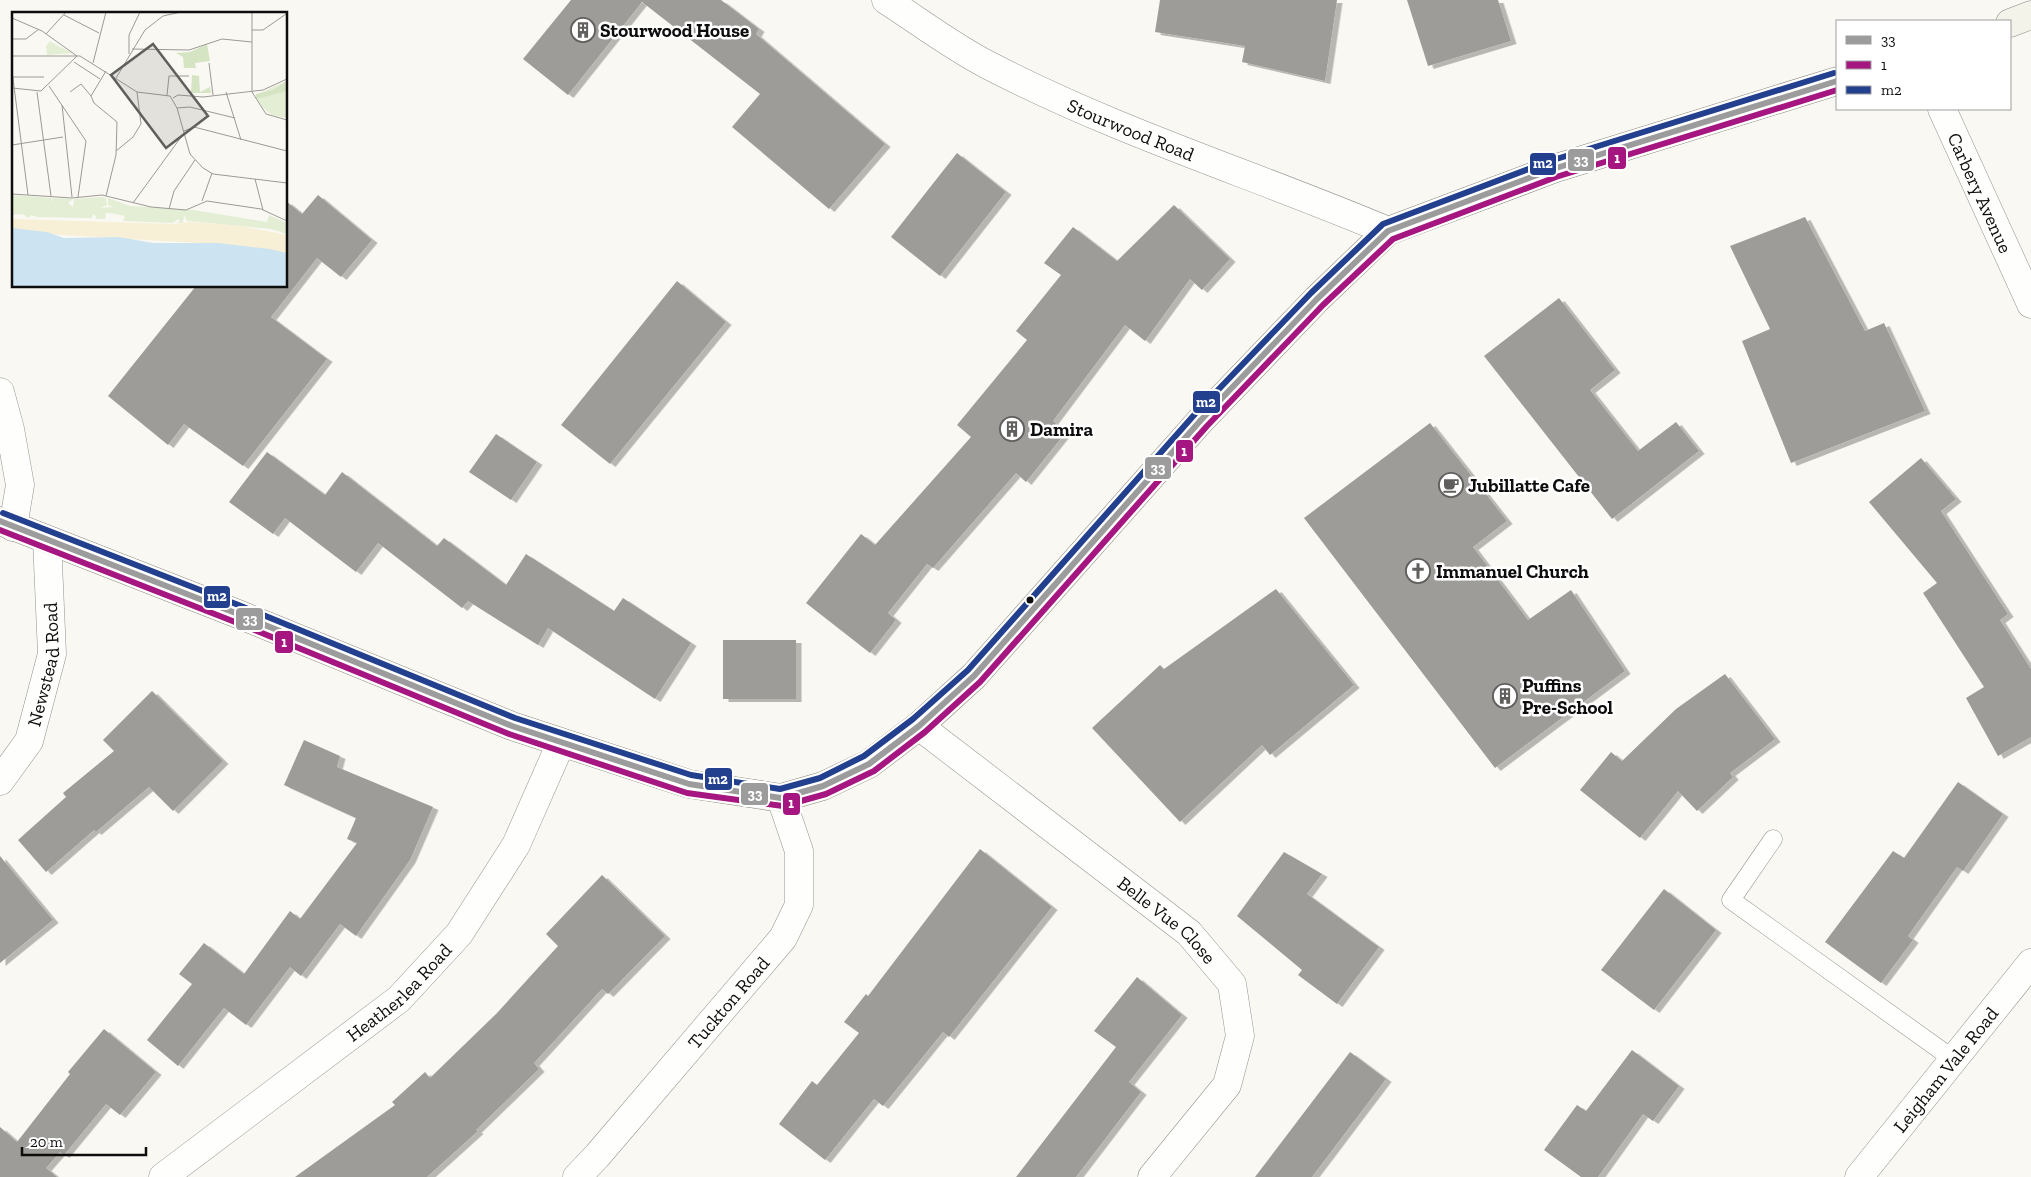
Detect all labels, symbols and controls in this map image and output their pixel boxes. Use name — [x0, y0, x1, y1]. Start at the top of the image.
inset map — [12, 12, 288, 288]
building icon: Stourwood House — [570, 17, 596, 43]
place label: Stourwood House — [600, 19, 749, 42]
legend — [1836, 20, 2011, 110]
text: 33 — [1881, 31, 1896, 49]
text: 1 — [1881, 56, 1887, 74]
text: m2 — [1881, 81, 1902, 99]
street label: Stourwood Road — [1064, 93, 1198, 166]
street label: Carbery Avenue — [1943, 129, 2018, 257]
line badge: 1 — [1607, 146, 1627, 170]
line badge: 33 — [1567, 148, 1595, 172]
text: 1 — [1614, 150, 1620, 167]
line badge: m2 — [1529, 152, 1557, 176]
text: 33 — [1574, 152, 1589, 169]
text: m2 — [1533, 155, 1553, 172]
line badge: m2 — [1192, 390, 1221, 414]
text: m2 — [1196, 394, 1216, 411]
building icon: Damira — [999, 416, 1025, 442]
place label: Damira — [1030, 418, 1094, 441]
line badge: 1 — [1175, 439, 1194, 463]
text: 1 — [1181, 443, 1187, 460]
line badge: 33 — [1144, 456, 1172, 480]
text: 33 — [1151, 460, 1166, 477]
cafe icon: Jubillatte Cafe — [1438, 472, 1464, 498]
place label: Jubillatte Cafe — [1468, 474, 1590, 497]
church icon: Immanuel Church — [1405, 558, 1431, 584]
place label: Immanuel Church — [1436, 560, 1589, 583]
line badge: m2 — [203, 585, 231, 609]
text: m2 — [207, 588, 227, 605]
unlabelled marker — [1025, 595, 1035, 605]
street label: Newstead Road — [22, 601, 64, 729]
line badge: 33 — [235, 607, 264, 631]
text: 33 — [243, 611, 258, 628]
line badge: 1 — [274, 630, 294, 654]
text: 1 — [281, 634, 287, 651]
place label: Puffins Pre-School — [1522, 674, 1613, 719]
building icon: Puffins Pre-School — [1492, 683, 1518, 709]
line badge: m2 — [704, 767, 733, 791]
text: m2 — [708, 771, 728, 788]
line badge: 33 — [740, 782, 769, 806]
text: 33 — [748, 786, 763, 803]
line badge: 1 — [782, 792, 801, 816]
text: 1 — [788, 795, 794, 812]
street label: Belle Vue Close — [1113, 871, 1221, 968]
street label: Heatherlea Road — [342, 938, 457, 1046]
street label: Tuckton Road — [682, 951, 774, 1053]
street label: Leigham Vale Road — [1888, 1002, 2003, 1137]
scale bar — [22, 1124, 146, 1156]
text: 20 m — [30, 1133, 63, 1151]

